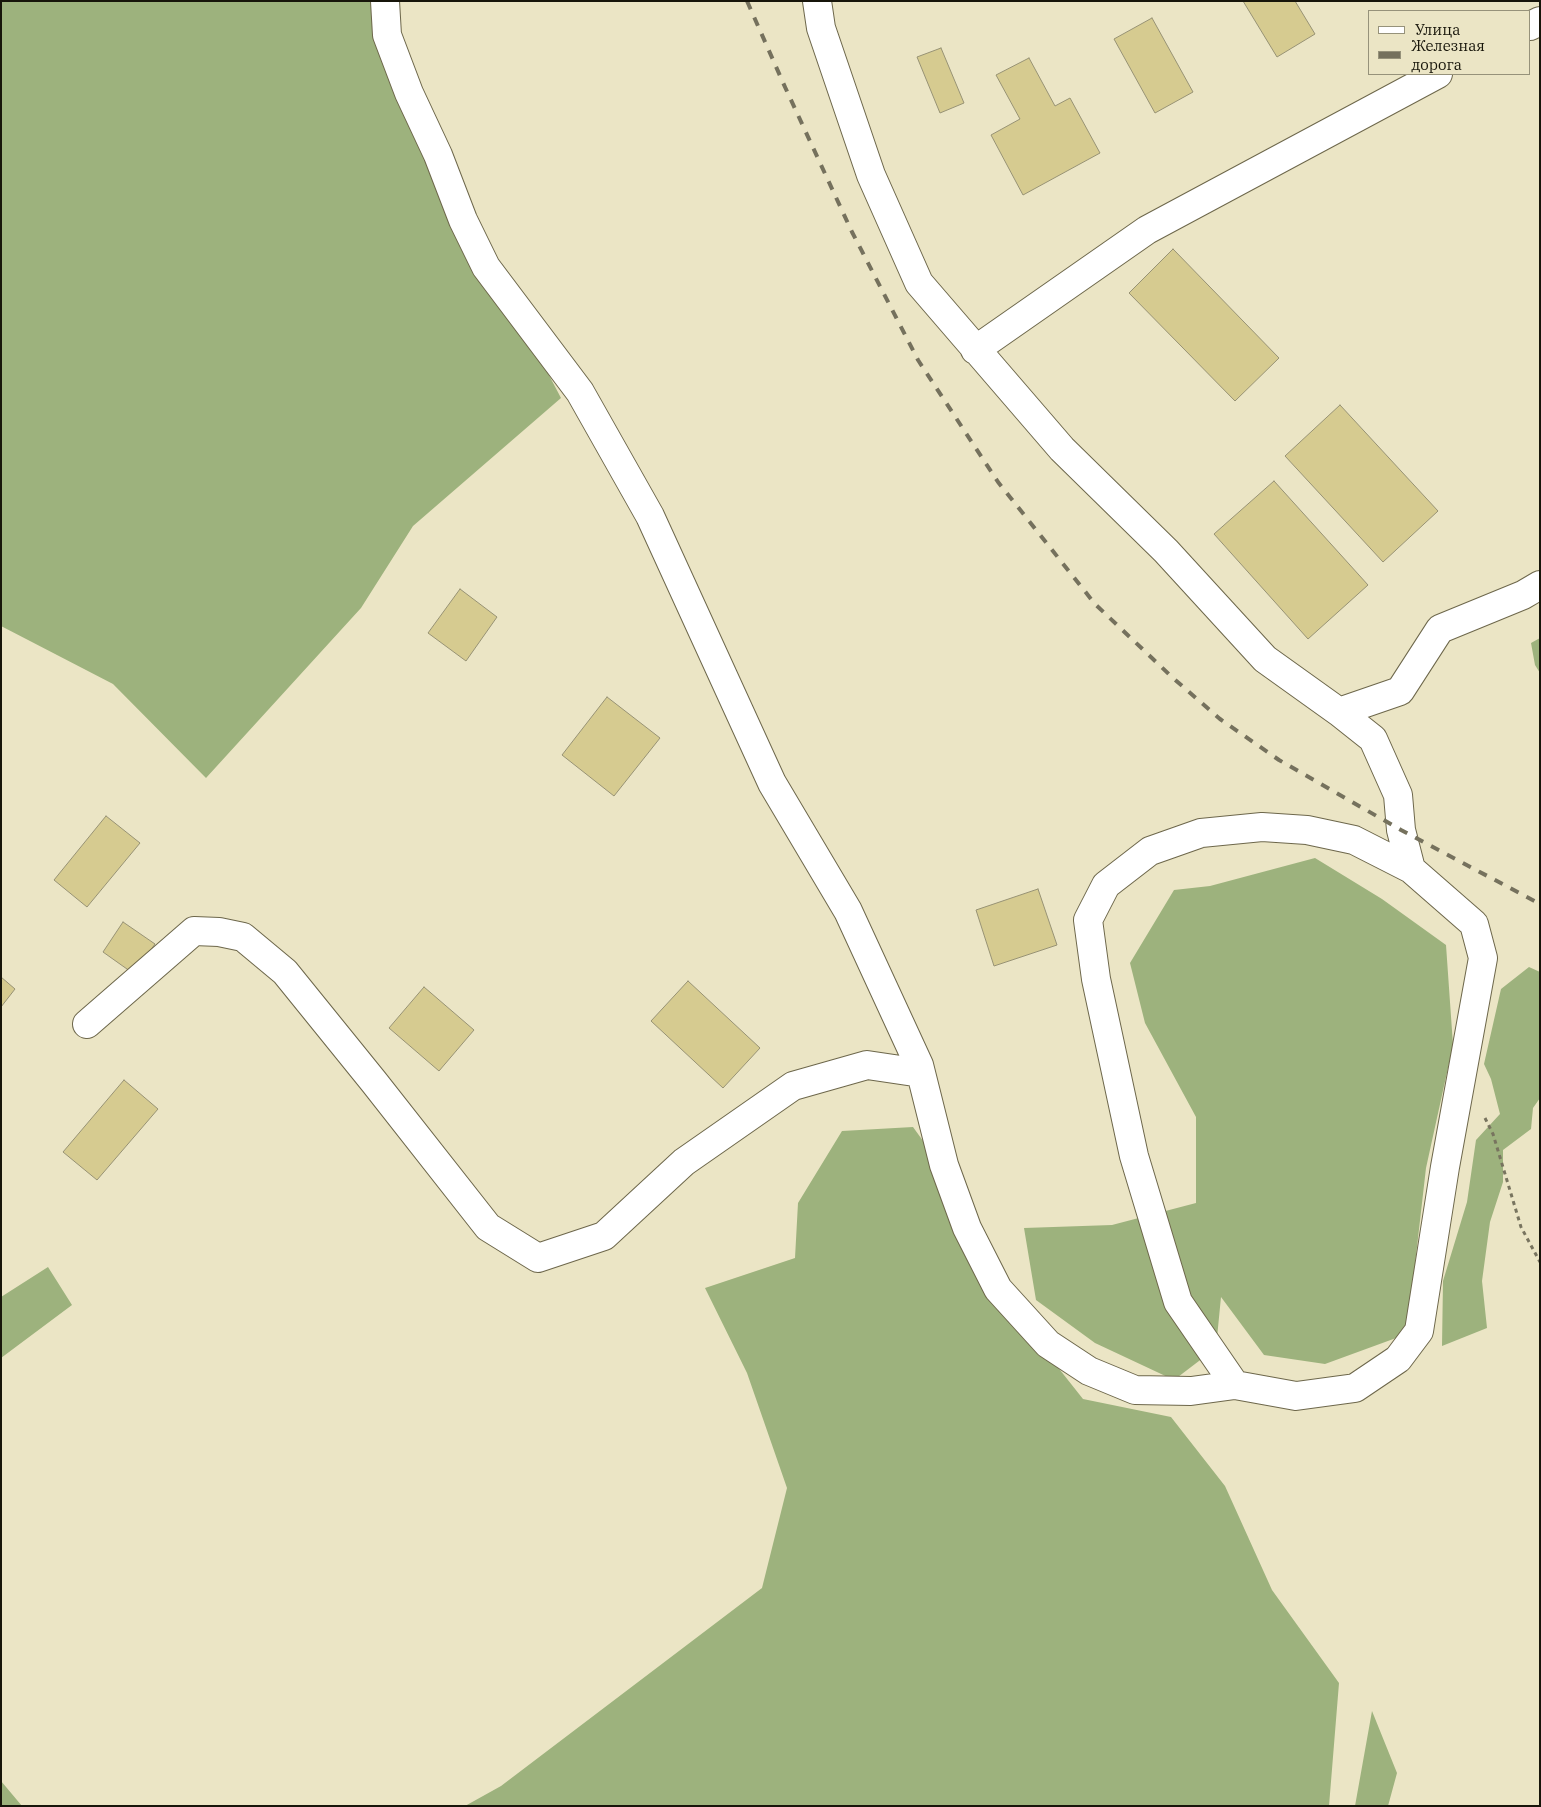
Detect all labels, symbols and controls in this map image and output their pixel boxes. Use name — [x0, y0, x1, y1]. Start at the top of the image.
legend — [1368, 10, 1531, 75]
text: Улица — [1415, 20, 1460, 39]
text: Железная дорога — [1411, 36, 1485, 74]

